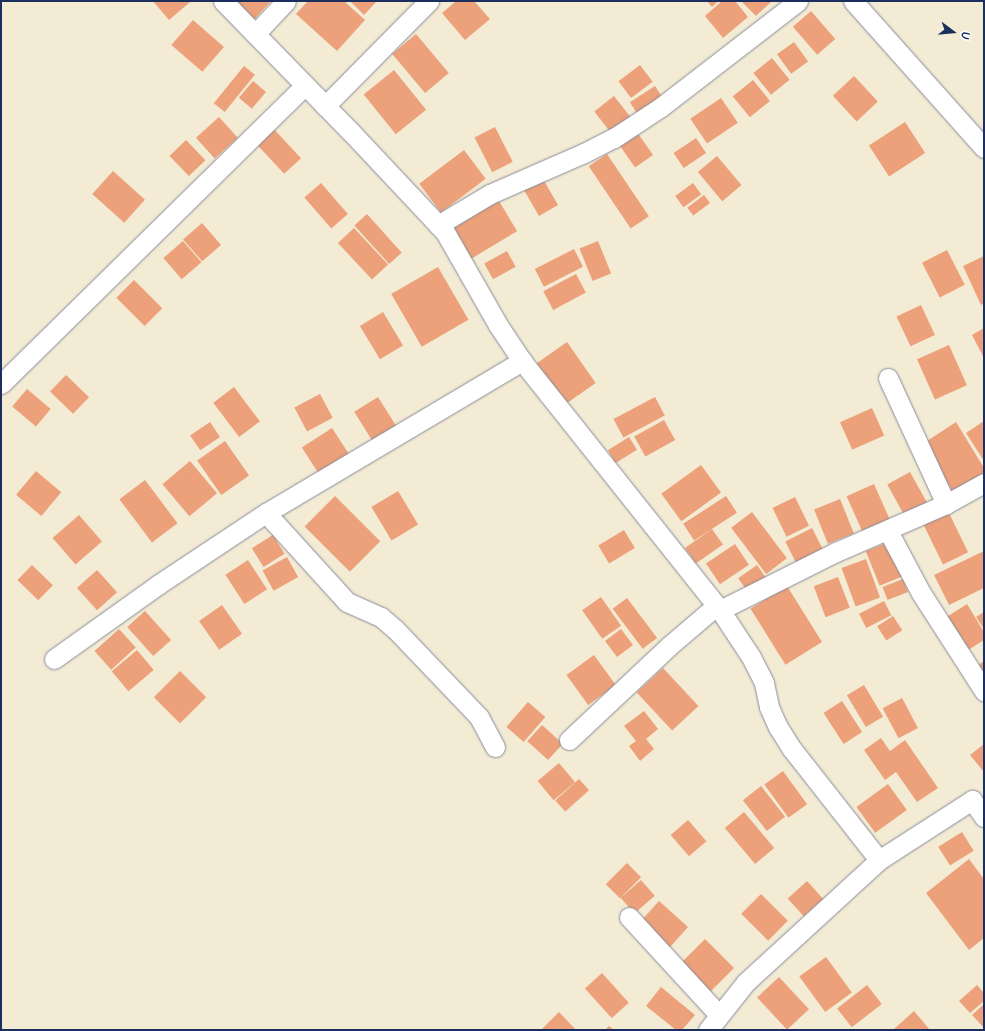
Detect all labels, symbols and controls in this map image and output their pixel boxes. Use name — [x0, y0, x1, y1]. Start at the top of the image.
north arrow — [933, 12, 973, 52]
text: U — [958, 30, 972, 41]

